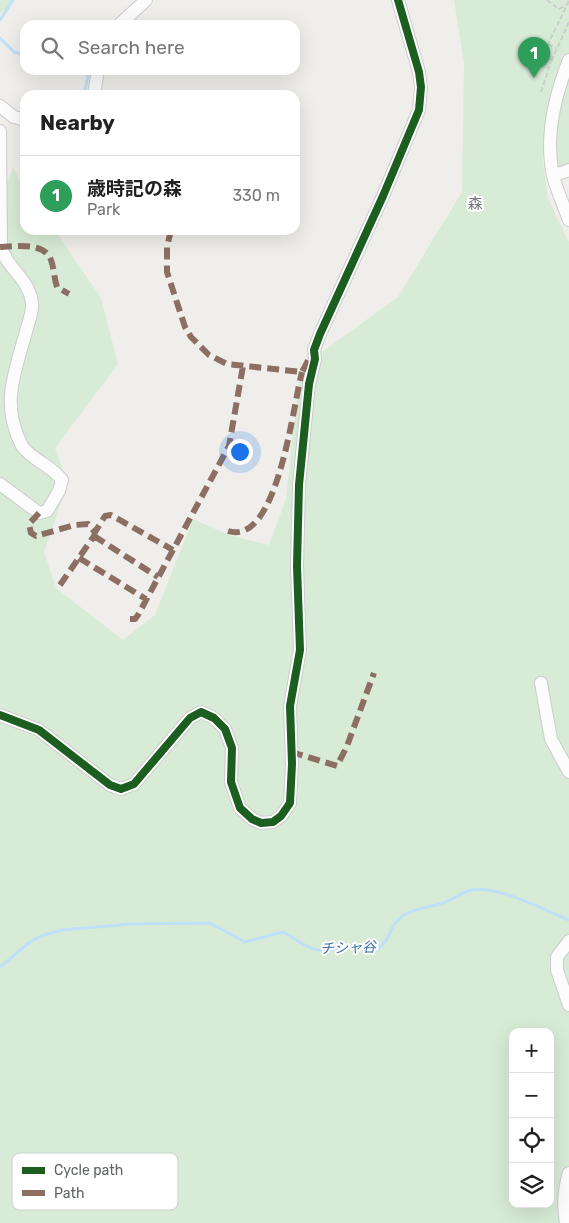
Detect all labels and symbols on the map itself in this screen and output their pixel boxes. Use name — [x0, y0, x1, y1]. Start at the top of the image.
pin: 1 — [518, 37, 550, 78]
district label: 森 — [467, 195, 483, 213]
your location — [227, 439, 253, 465]
water label: チシャ谷 — [320, 938, 377, 957]
legend — [12, 1153, 178, 1210]
text: Cycle path — [54, 1162, 123, 1179]
text: Path — [54, 1185, 85, 1202]

